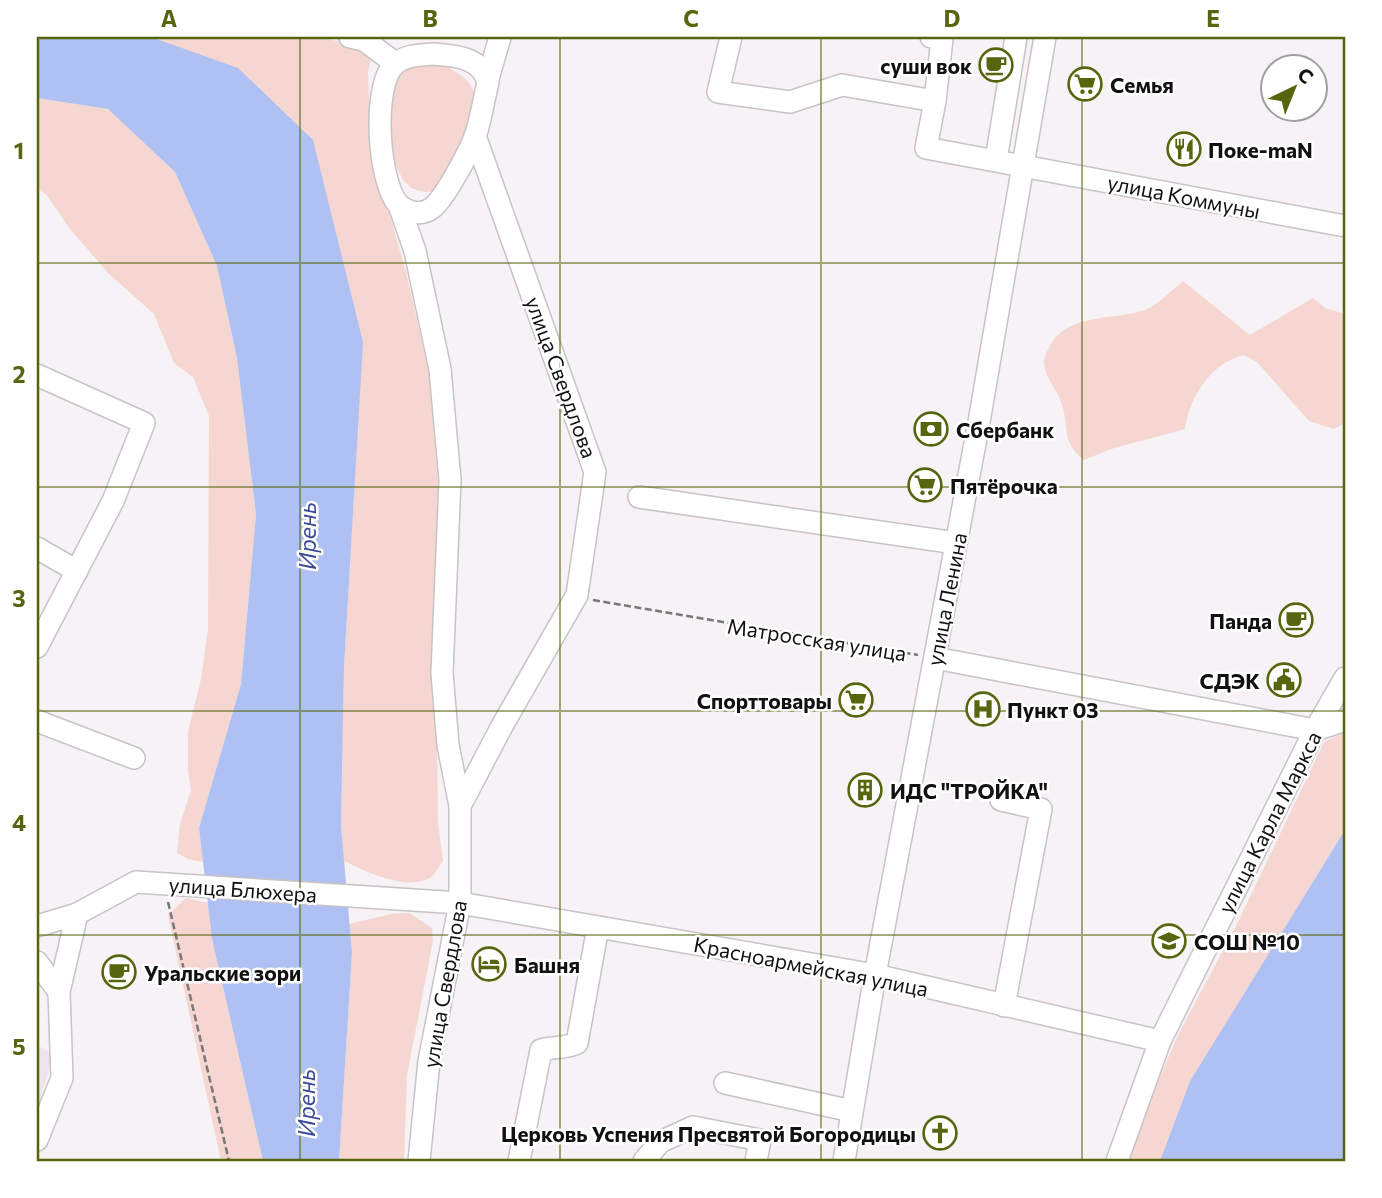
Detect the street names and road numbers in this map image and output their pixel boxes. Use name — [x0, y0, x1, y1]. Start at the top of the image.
street label: улица Коммуны — [1105, 169, 1263, 223]
street label: улица Свердлова — [521, 293, 603, 461]
street label: улица Ленина — [921, 530, 971, 668]
street label: Матросская улица — [726, 613, 908, 665]
street label: улица Карла Маркса — [1212, 727, 1326, 917]
street label: улица Блюхера — [168, 871, 318, 907]
street label: улица Свердлова — [417, 898, 471, 1070]
street label: Красноармейская улица — [692, 931, 930, 1001]

